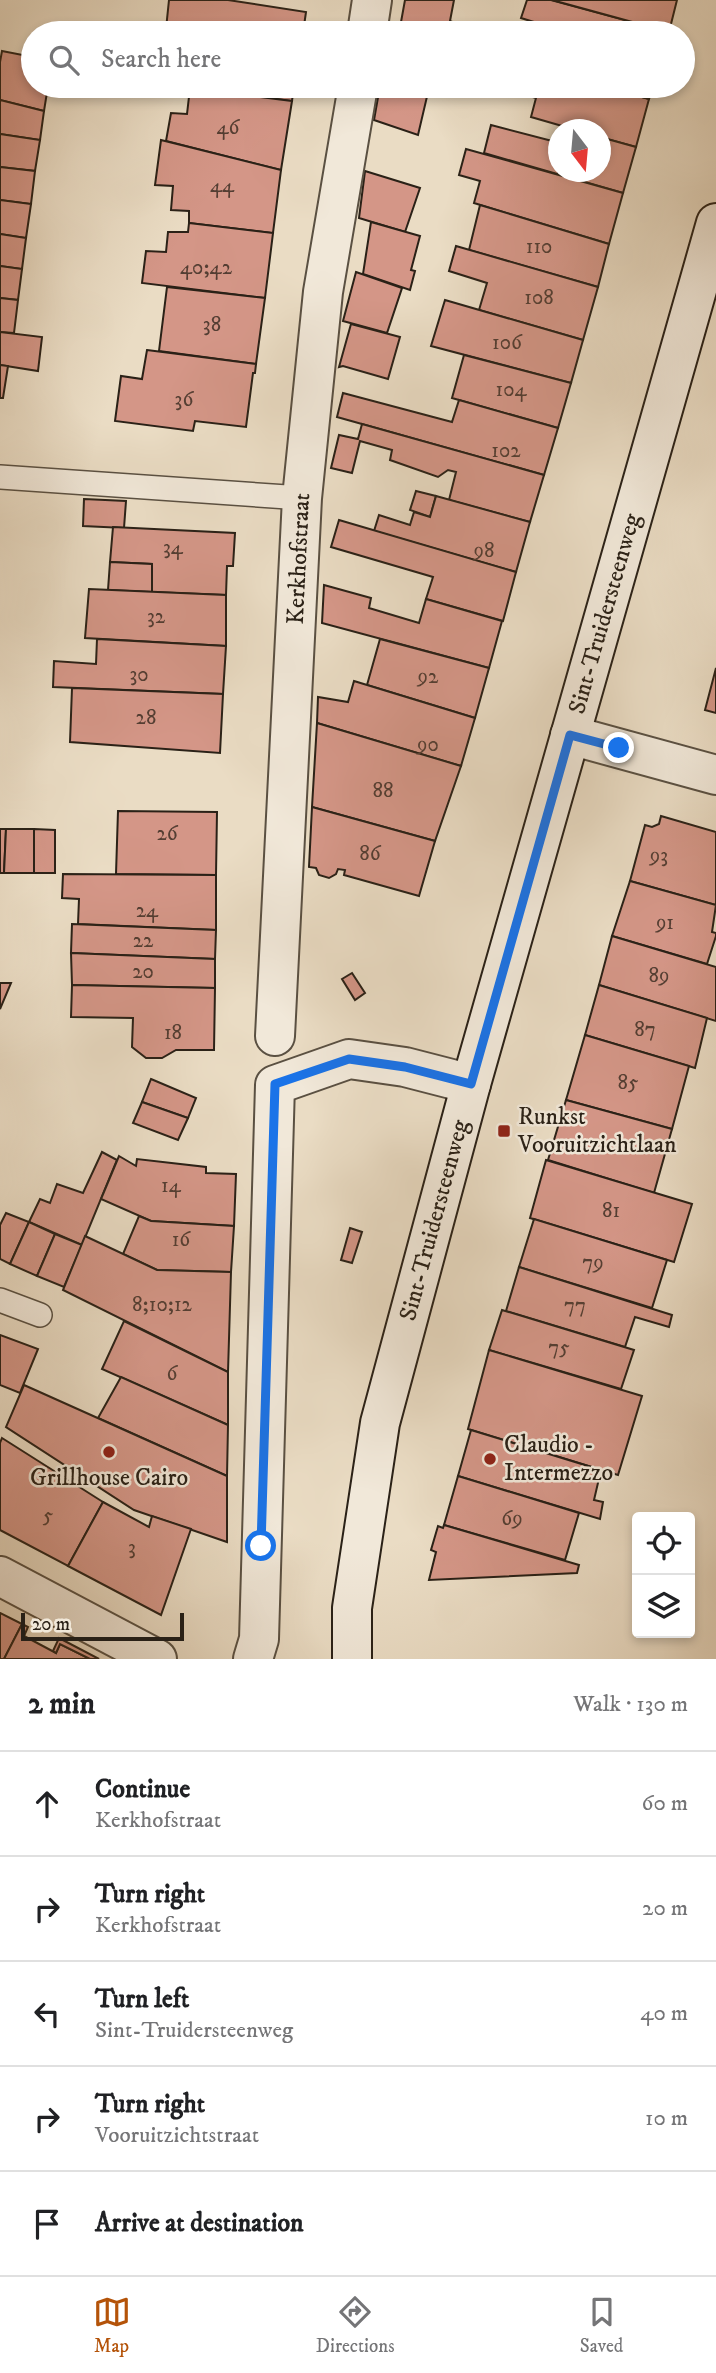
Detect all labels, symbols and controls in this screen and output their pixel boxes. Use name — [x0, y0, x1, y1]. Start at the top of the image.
search box — [21, 21, 695, 98]
icon: search — [45, 41, 83, 79]
text: Search here — [101, 43, 221, 76]
house number: 46 — [216, 115, 241, 141]
north arrow — [548, 119, 611, 182]
house number: 44 — [210, 173, 235, 199]
house number: 110 — [526, 234, 552, 260]
house number: 40;42 — [180, 255, 233, 281]
house number: 108 — [524, 285, 554, 311]
house number: 38 — [203, 312, 221, 338]
house number: 106 — [492, 330, 523, 356]
house number: 104 — [496, 377, 527, 403]
house number: 36 — [175, 387, 194, 413]
house number: 102 — [491, 438, 521, 464]
street label: Kerkhofstraat — [281, 491, 317, 625]
street label: Sint-Truidersteenweg — [562, 510, 648, 717]
house number: 34 — [163, 535, 184, 561]
house number: 98 — [473, 538, 495, 564]
house number: 32 — [147, 604, 166, 630]
house number: 30 — [129, 662, 149, 688]
house number: 92 — [417, 664, 439, 690]
house number: 28 — [136, 705, 156, 731]
house number: 90 — [416, 732, 439, 758]
route end — [603, 732, 634, 763]
house number: 88 — [372, 778, 394, 804]
house number: 26 — [156, 821, 179, 847]
house number: 86 — [359, 841, 382, 867]
house number: 93 — [649, 843, 668, 869]
house number: 24 — [136, 898, 159, 924]
house number: 91 — [655, 910, 674, 936]
house number: 22 — [133, 928, 154, 954]
house number: 20 — [132, 959, 154, 985]
house number: 89 — [649, 963, 670, 989]
house number: 87 — [634, 1017, 656, 1043]
house number: 18 — [164, 1020, 182, 1046]
house number: 85 — [618, 1070, 638, 1096]
place label: Runkst Vooruitzichtlaan — [517, 1102, 677, 1160]
street label: Sint-Truidersteenweg — [393, 1116, 476, 1324]
marker: Runkst Vooruitzichtlaan — [496, 1123, 512, 1139]
house number: 14 — [161, 1173, 182, 1199]
house number: 81 — [602, 1198, 620, 1224]
house number: 16 — [172, 1227, 191, 1253]
house number: 79 — [582, 1250, 604, 1276]
house number: 8;10;12 — [132, 1292, 193, 1318]
house number: 77 — [564, 1293, 586, 1319]
house number: 75 — [548, 1335, 570, 1361]
house number: 6 — [167, 1361, 179, 1387]
place label: Claudio - Intermezzo — [504, 1430, 613, 1488]
marker: Grillhouse Cairo — [101, 1444, 117, 1460]
marker: Claudio - Intermezzo — [482, 1451, 498, 1467]
place label: Grillhouse Cairo — [30, 1463, 188, 1493]
house number: 5 — [43, 1503, 53, 1529]
house number: 69 — [501, 1506, 523, 1532]
map controls — [632, 1512, 695, 1638]
button: locate — [632, 1512, 695, 1575]
route start — [245, 1530, 276, 1561]
house number: 3 — [128, 1535, 136, 1561]
button: layers — [632, 1575, 695, 1638]
scale bar — [21, 1610, 184, 1642]
text: 20 m — [32, 1613, 70, 1636]
text: 2 min — [28, 1686, 95, 1723]
text: Walk · 130 m — [573, 1690, 688, 1719]
text: Continue — [95, 1773, 190, 1806]
icon: ahead — [28, 1785, 66, 1823]
text: 60 m — [641, 1789, 688, 1818]
text: Kerkhofstraat — [95, 1806, 221, 1835]
text: Turn right — [95, 1878, 205, 1911]
icon: right — [28, 1890, 66, 1928]
text: 20 m — [642, 1894, 688, 1923]
text: Kerkhofstraat — [95, 1911, 221, 1940]
text: Turn left — [95, 1983, 189, 2016]
icon: left — [28, 1995, 66, 2033]
text: 40 m — [640, 1999, 688, 2028]
text: Sint-Truidersteenweg — [95, 2016, 293, 2045]
text: Turn right — [95, 2088, 205, 2121]
icon: right — [28, 2100, 66, 2138]
text: 10 m — [645, 2104, 688, 2133]
text: Vooruitzichtstraat — [95, 2121, 259, 2150]
icon: arrive — [28, 2205, 66, 2243]
text: Arrive at destination — [95, 2207, 304, 2240]
tab: Map — [93, 2293, 131, 2358]
tab: Directions — [316, 2293, 395, 2358]
tab: Saved — [580, 2293, 623, 2358]

